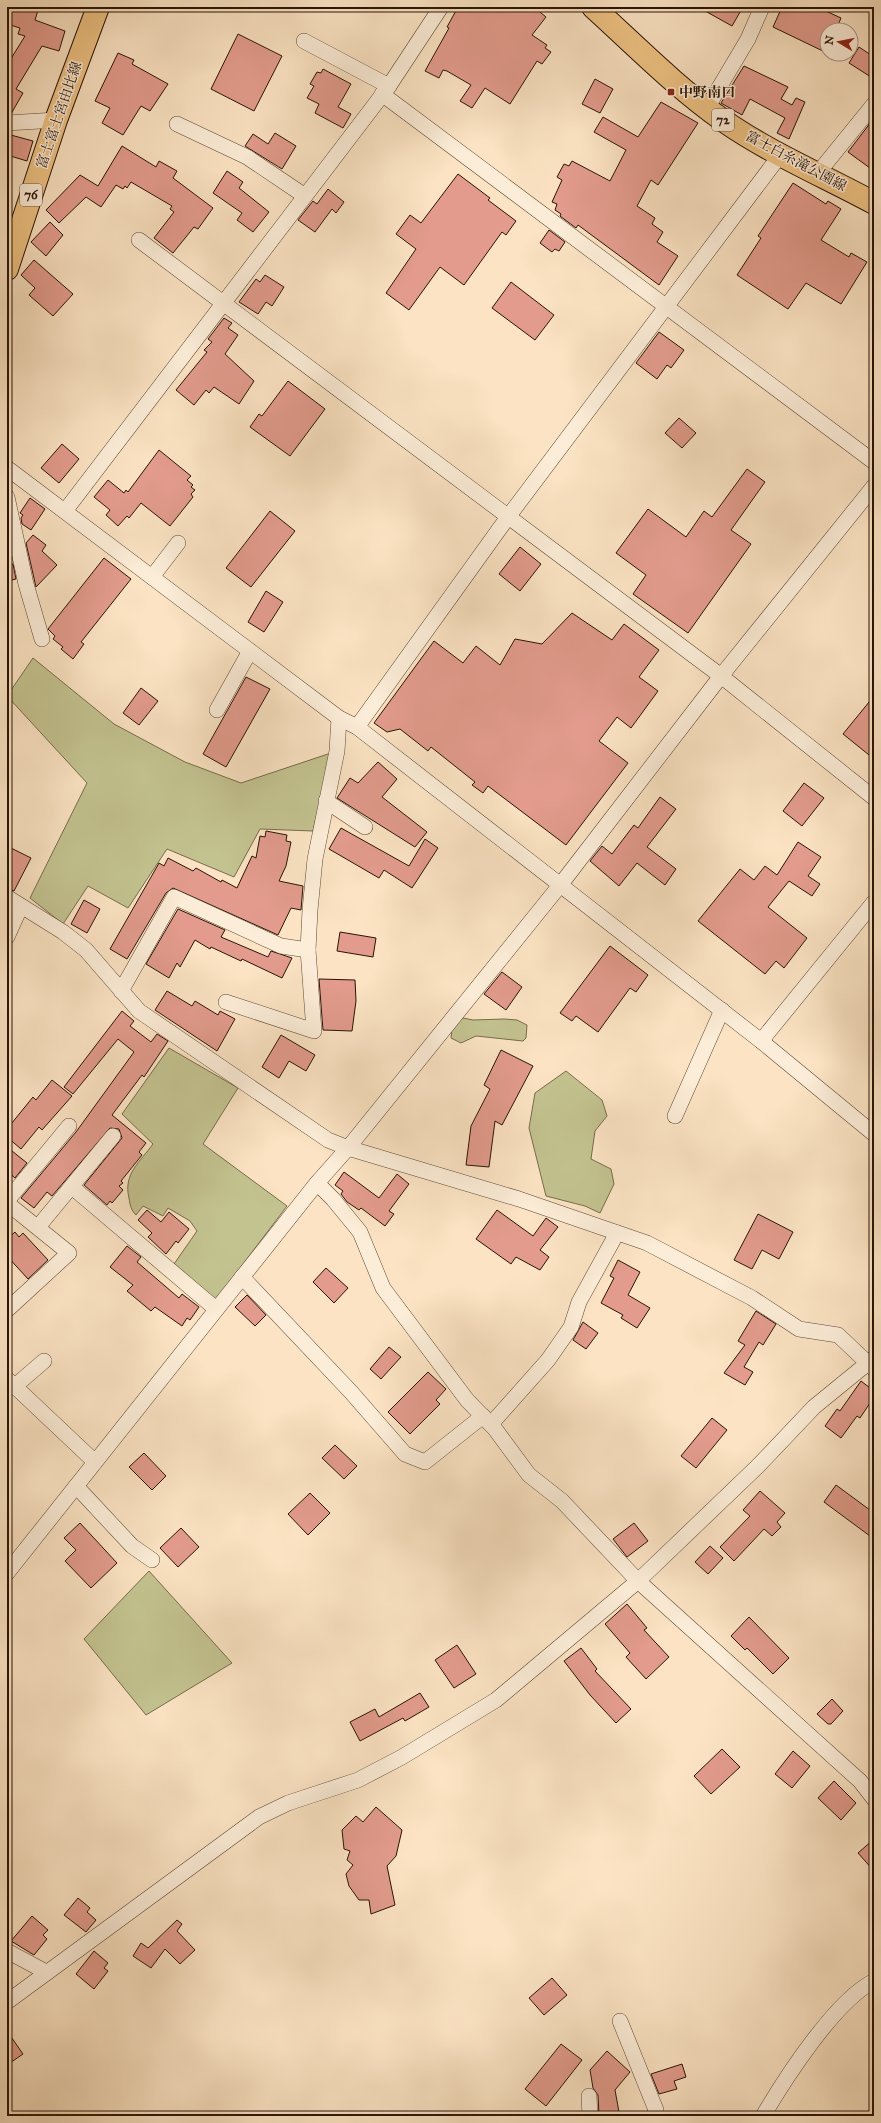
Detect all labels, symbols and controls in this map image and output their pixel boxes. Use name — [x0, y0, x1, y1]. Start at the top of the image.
north arrow — [819, 22, 859, 62]
text: N — [822, 34, 837, 46]
street label: 富士富士宮由比線 — [33, 59, 85, 171]
place label: 中野南口 — [679, 84, 735, 101]
marker: 中野南口 — [666, 87, 676, 97]
road number: 72 — [712, 109, 734, 131]
street label: 富士白糸滝公園線 — [743, 127, 849, 195]
road number: 76 — [20, 184, 42, 206]

